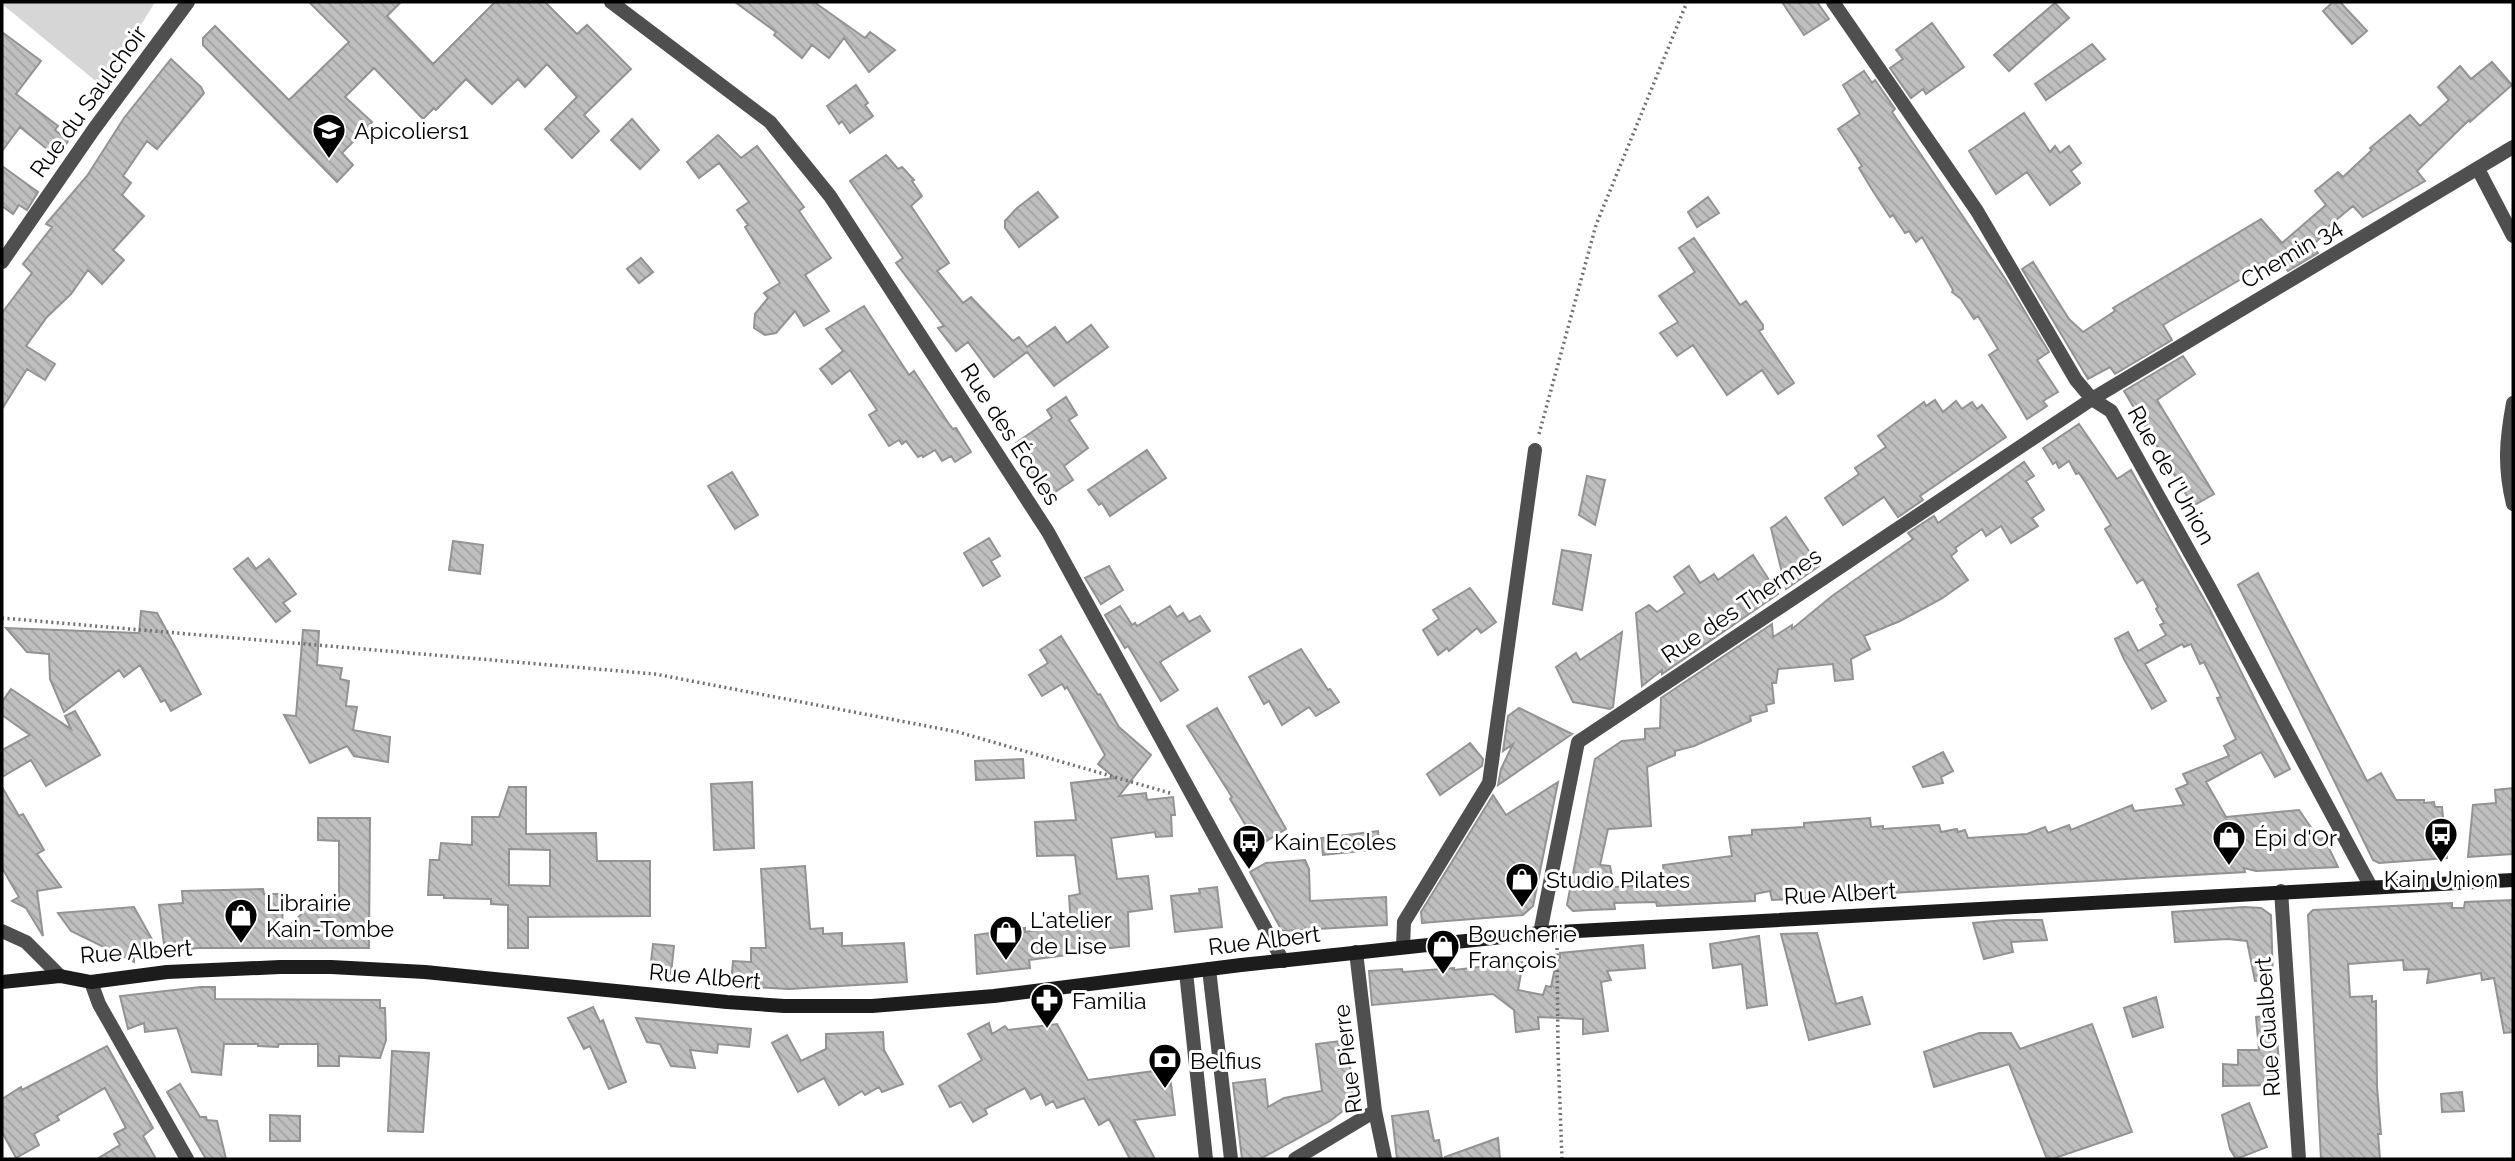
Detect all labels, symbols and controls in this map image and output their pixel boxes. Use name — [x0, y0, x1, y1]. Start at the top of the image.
street label: Rue du Saulchoir — [24, 20, 152, 182]
school or university icon: Apicoliers1 — [310, 111, 348, 160]
place label: Apicoliers1 — [354, 117, 469, 144]
street label: Chemin 34 — [2236, 212, 2346, 294]
street label: Rue des Écoles — [955, 358, 1067, 510]
street label: Rue de l'Union — [2123, 401, 2221, 549]
street label: Rue des Thermes — [1656, 542, 1826, 668]
bus stop icon: Kain Union — [2422, 815, 2460, 864]
shop icon: Épi d'Or — [2210, 818, 2248, 867]
bus stop icon: Kain Ecoles — [1230, 822, 1268, 871]
place label: Épi d'Or — [2254, 824, 2337, 851]
place label: Kain Ecoles — [1274, 828, 1396, 855]
shop icon: Studio Pilates — [1503, 860, 1541, 909]
place label: Kain Union — [2384, 865, 2498, 892]
place label: Studio Pilates — [1546, 866, 1690, 893]
street label: Rue Albert — [1783, 877, 1897, 909]
place label: Librairie Kain-Tombe — [266, 889, 394, 942]
shop icon: Librairie Kain-Tombe — [222, 896, 260, 945]
place label: L'atelier de Lise — [1030, 906, 1112, 959]
shop icon: L'atelier de Lise — [987, 913, 1025, 962]
street label: Rue Albert — [1207, 920, 1322, 960]
place label: Boucherie François — [1468, 920, 1577, 973]
shop icon: Boucherie François — [1424, 927, 1462, 976]
street label: Rue Albert — [79, 934, 193, 968]
street label: Rue Gualbert — [2249, 956, 2285, 1098]
street label: Rue Albert — [648, 958, 762, 994]
pharmacy icon: Familia — [1028, 981, 1066, 1030]
place label: Familia — [1072, 987, 1147, 1014]
street label: Rue Pierre — [1327, 1003, 1367, 1115]
bank icon: Belfius — [1146, 1041, 1184, 1090]
place label: Belfius — [1190, 1047, 1261, 1074]

